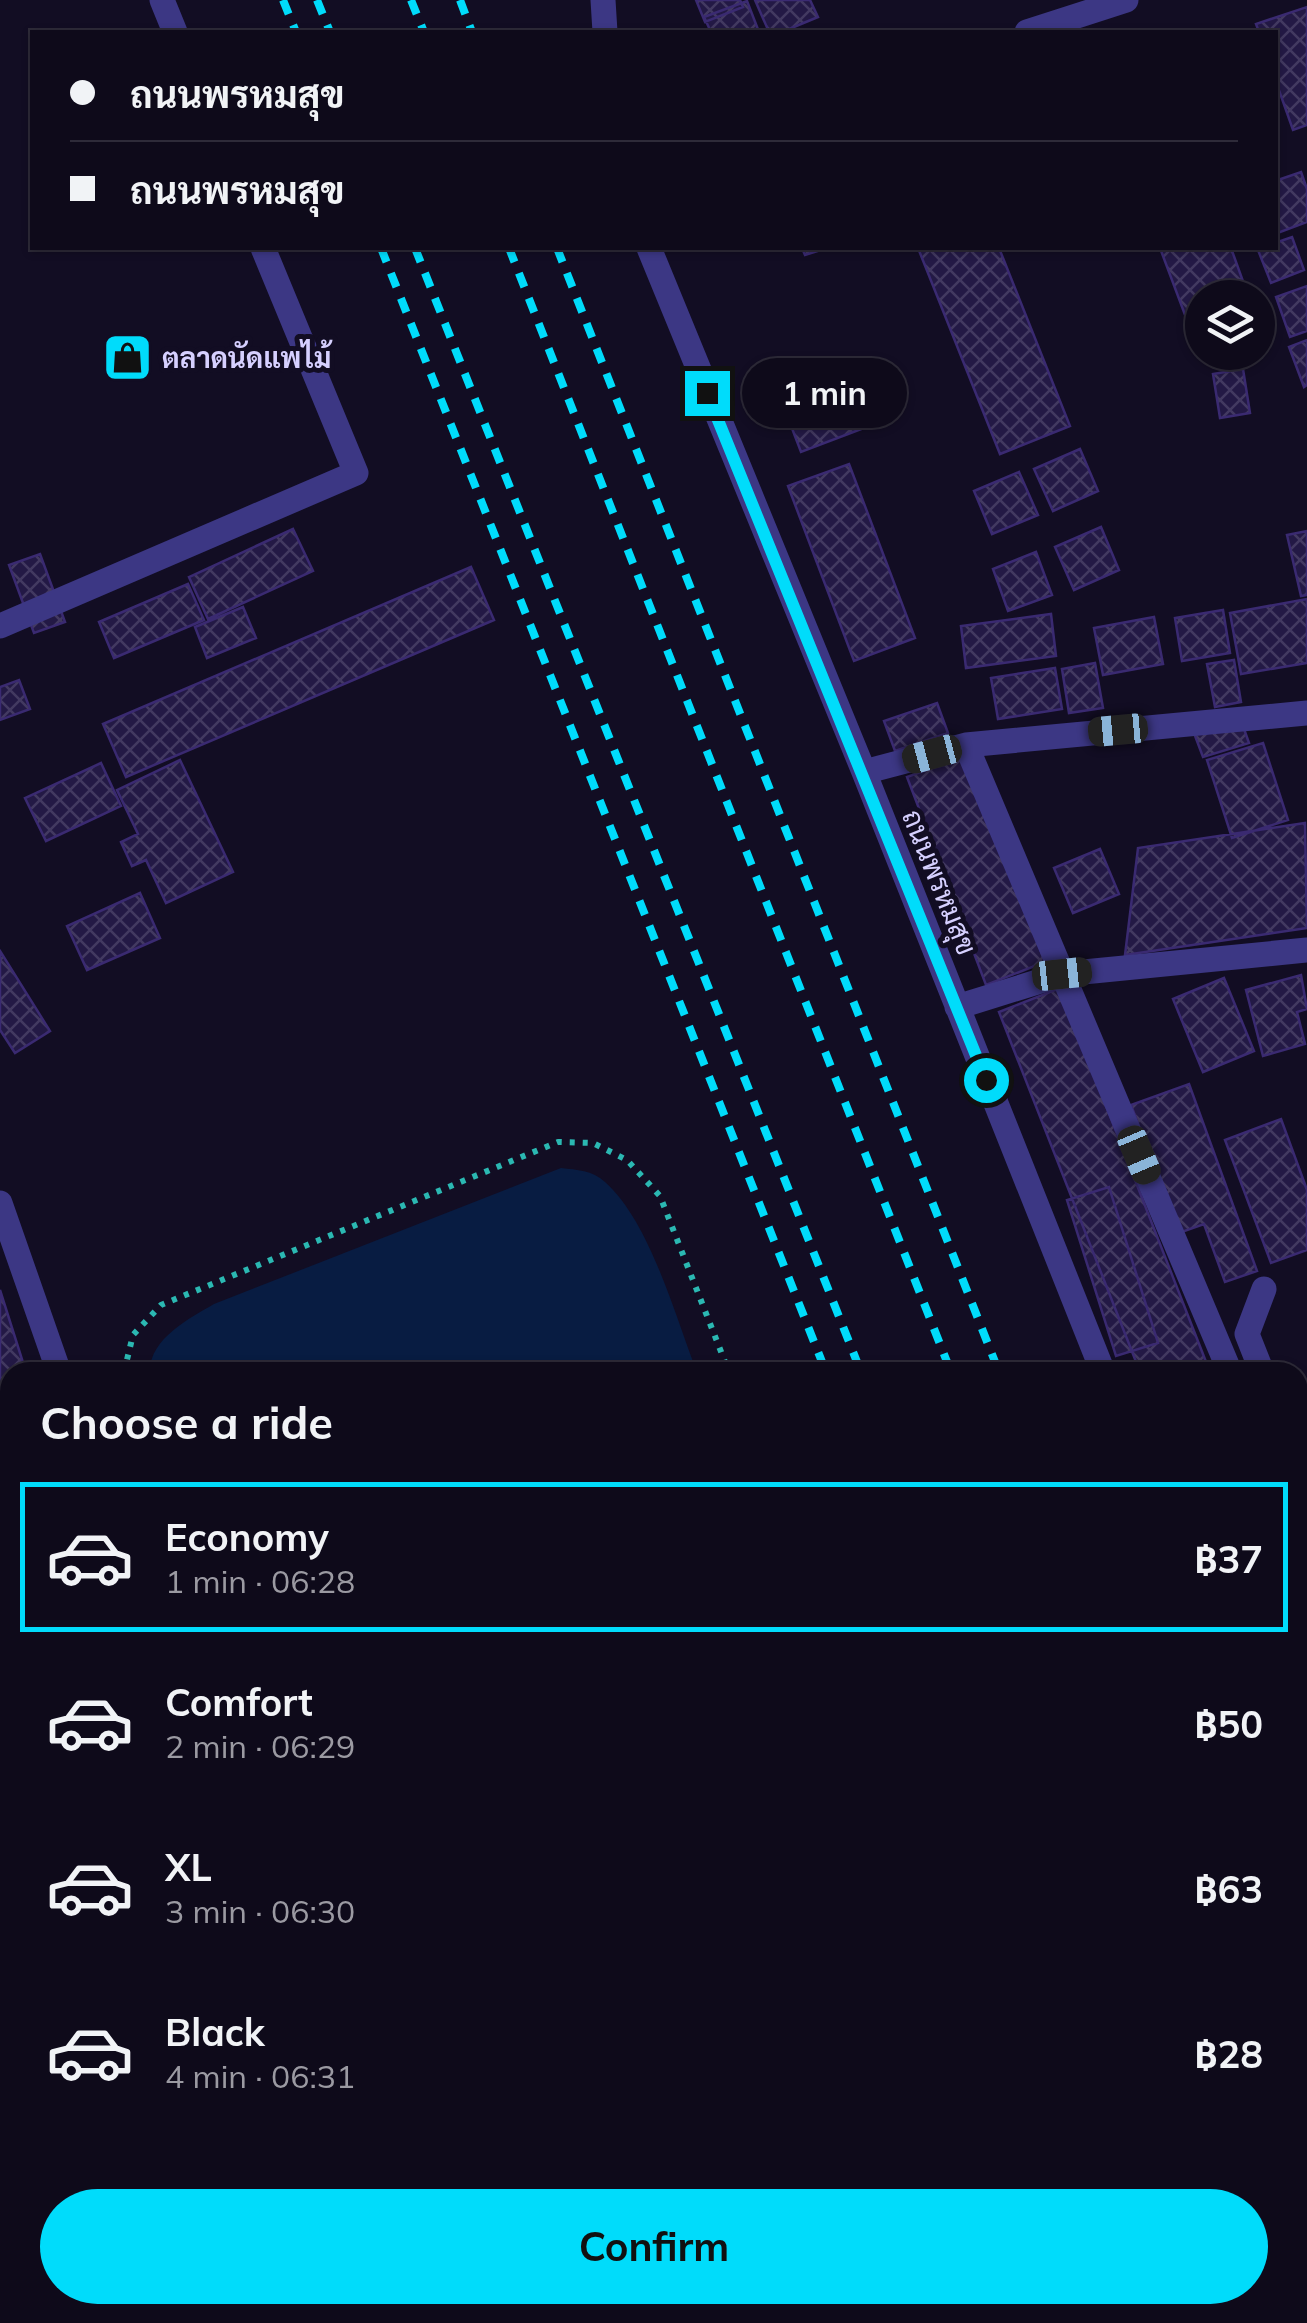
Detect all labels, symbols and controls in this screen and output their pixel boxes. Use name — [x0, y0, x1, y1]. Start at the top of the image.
text: ถนนพรหมสุข — [130, 70, 344, 118]
text: ถนนพรหมสุข — [130, 166, 344, 214]
map controls — [1185, 280, 1275, 370]
button: layers — [1185, 280, 1275, 370]
shop icon: ตลาดนัดแพไม้ — [101, 331, 153, 383]
place label: ตลาดนัดแพไม้ — [162, 339, 333, 375]
callout: 1 min — [742, 358, 907, 428]
route end — [685, 371, 730, 416]
text: 1 min — [782, 373, 867, 413]
car — [1087, 712, 1149, 748]
car — [899, 732, 965, 776]
street label: ถนนพรหมสุข — [892, 804, 985, 961]
car — [1031, 956, 1093, 992]
route start — [964, 1058, 1009, 1103]
car — [1113, 1122, 1165, 1188]
text: Choose a ride — [40, 1394, 333, 1450]
icon: car — [45, 1512, 135, 1602]
text: Economy — [165, 1513, 329, 1561]
text: ฿37 — [1194, 1535, 1263, 1583]
text: 1 min · 06:28 — [165, 1561, 355, 1601]
icon: car — [45, 1677, 135, 1767]
text: Comfort — [165, 1678, 313, 1726]
text: ฿50 — [1194, 1700, 1263, 1748]
text: 2 min · 06:29 — [165, 1726, 355, 1766]
icon: car — [45, 1842, 135, 1932]
text: XL — [165, 1843, 212, 1891]
text: ฿63 — [1194, 1865, 1263, 1913]
text: 3 min · 06:30 — [165, 1891, 355, 1931]
icon: car — [45, 2007, 135, 2097]
text: Black — [165, 2008, 265, 2056]
text: ฿28 — [1194, 2030, 1263, 2078]
text: 4 min · 06:31 — [165, 2056, 355, 2096]
button: Confirm — [40, 2189, 1268, 2304]

